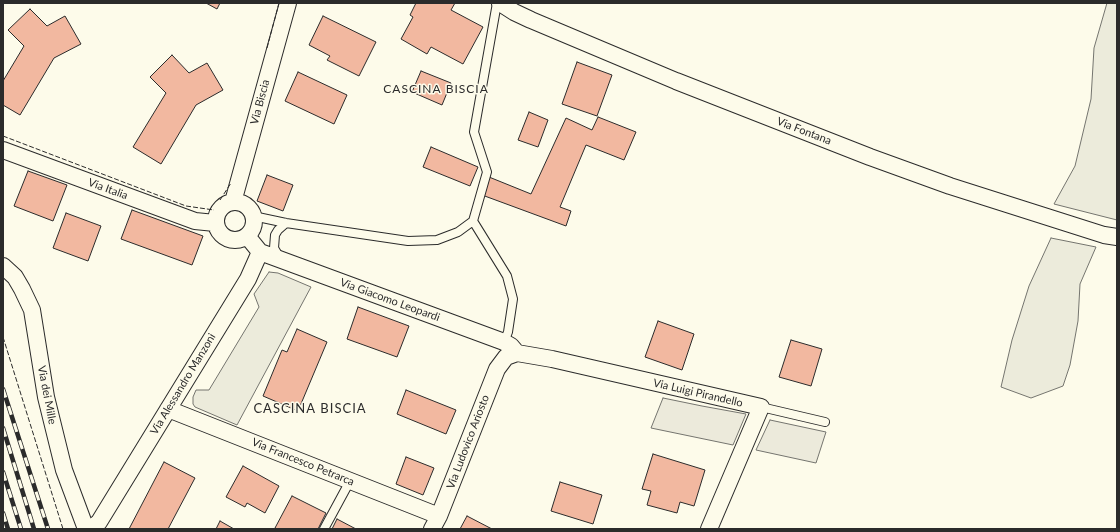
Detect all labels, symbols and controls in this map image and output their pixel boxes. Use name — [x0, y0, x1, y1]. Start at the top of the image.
street label: Via Biscia — [248, 78, 272, 126]
district label: CASCINA BISCIA — [383, 82, 489, 96]
street label: Via Fontana — [775, 115, 833, 147]
street label: Via Italia — [86, 176, 130, 202]
street label: Via Giacomo Leopardi — [338, 276, 442, 324]
street label: Via Alessandro Manzoni — [148, 331, 218, 437]
street label: Via dei Mille — [35, 365, 59, 425]
street label: Via Luigi Pirandello — [652, 376, 744, 410]
street label: Via Ludovico Ariosto — [444, 393, 492, 491]
district label: CASCINA BISCIA — [253, 401, 367, 417]
street label: Via Francesco Petrarca — [250, 435, 356, 489]

